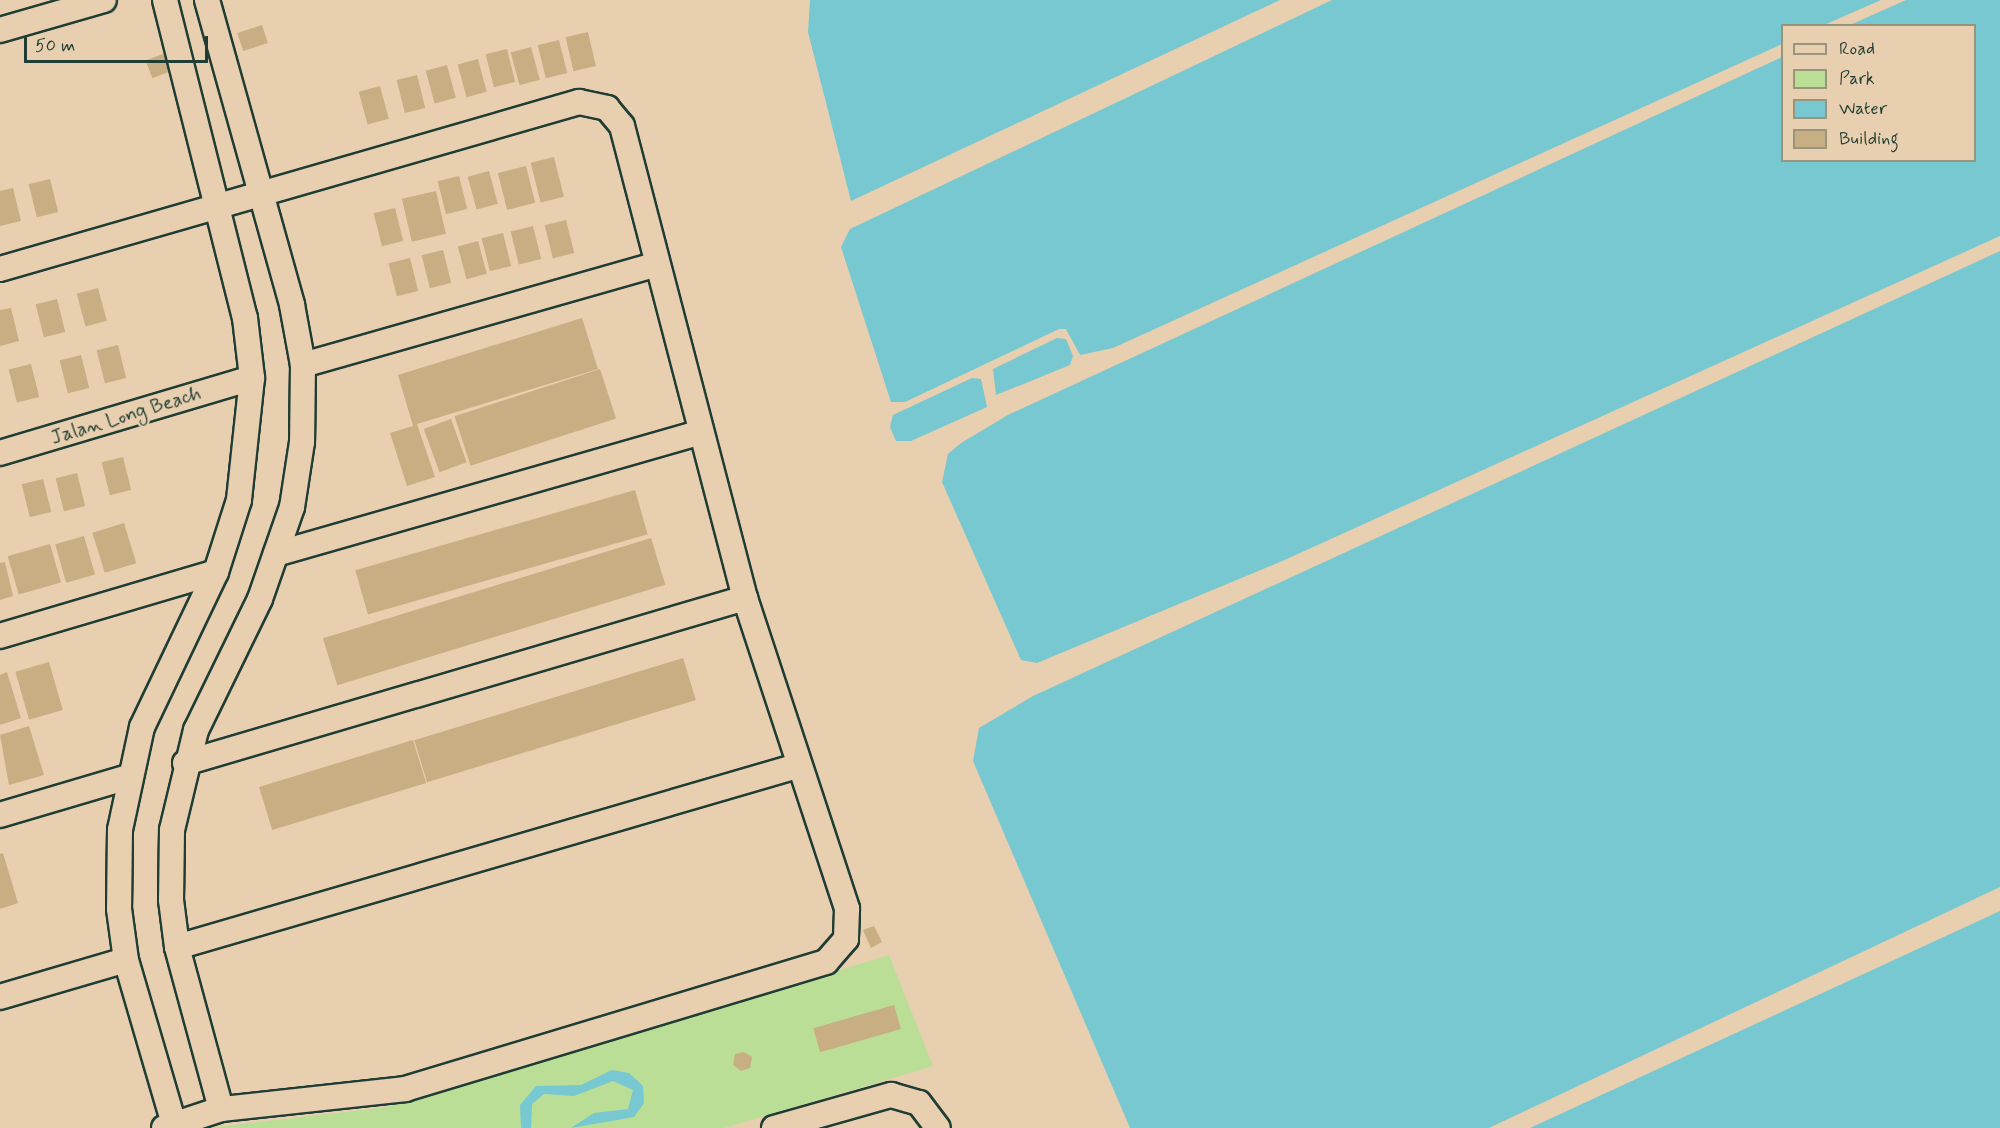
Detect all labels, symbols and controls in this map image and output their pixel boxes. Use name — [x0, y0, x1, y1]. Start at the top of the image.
scale bar — [27, 24, 212, 62]
legend — [1781, 24, 1976, 162]
text: 50 m — [35, 34, 75, 58]
text: Road — [1839, 37, 1875, 61]
text: Park — [1839, 67, 1875, 91]
text: Water — [1839, 97, 1887, 121]
text: Building — [1839, 127, 1899, 151]
street label: Jalan Long Beach — [48, 382, 204, 450]

